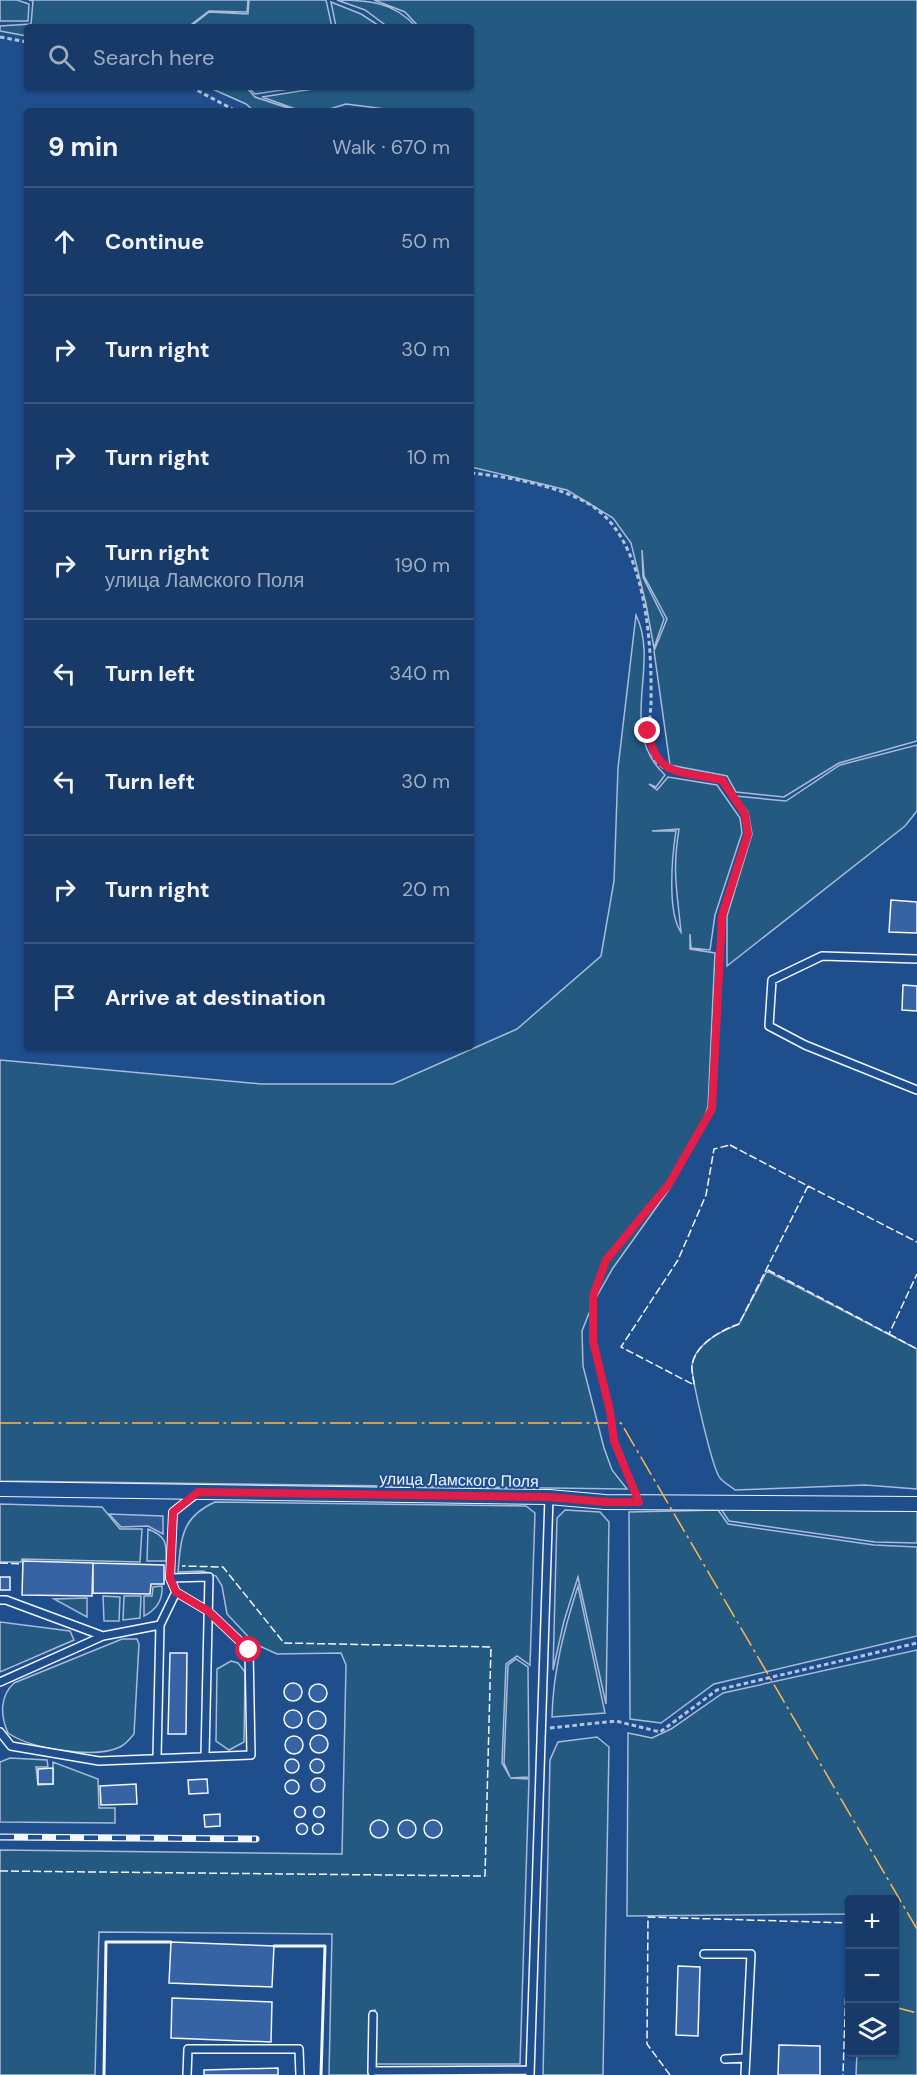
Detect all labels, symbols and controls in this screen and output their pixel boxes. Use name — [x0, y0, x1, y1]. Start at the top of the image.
search box — [24, 24, 474, 90]
icon: search — [45, 41, 78, 74]
text: Search here — [93, 43, 214, 72]
text: 9 min — [48, 130, 118, 164]
text: Walk · 670 m — [332, 134, 450, 160]
icon: ahead — [48, 225, 81, 258]
text: Continue — [105, 227, 204, 256]
text: 50 m — [401, 228, 450, 254]
icon: right — [48, 333, 81, 366]
text: Turn right — [105, 335, 210, 364]
text: 30 m — [401, 336, 450, 362]
icon: right — [48, 441, 81, 474]
text: Turn right — [105, 443, 210, 472]
text: 10 m — [407, 444, 450, 470]
text: Turn right — [105, 538, 210, 567]
icon: right — [48, 549, 81, 582]
text: 190 m — [394, 552, 450, 578]
text: улица Ламского Поля — [105, 567, 304, 593]
icon: left — [48, 657, 81, 690]
text: Turn left — [105, 659, 195, 688]
text: 340 m — [389, 660, 450, 686]
route end — [634, 717, 660, 743]
icon: left — [48, 765, 81, 798]
text: Turn left — [105, 767, 195, 796]
text: 30 m — [401, 768, 450, 794]
icon: right — [48, 873, 81, 906]
text: Turn right — [105, 875, 210, 904]
text: 20 m — [402, 876, 450, 902]
icon: arrive — [48, 981, 81, 1014]
text: Arrive at destination — [105, 983, 326, 1012]
street label: улица Ламского Поля — [379, 1468, 539, 1492]
route start — [235, 1636, 261, 1662]
map controls — [845, 1895, 899, 2057]
button: + — [845, 1895, 899, 1949]
button: − — [845, 1949, 899, 2003]
button: layers — [845, 2003, 899, 2057]

